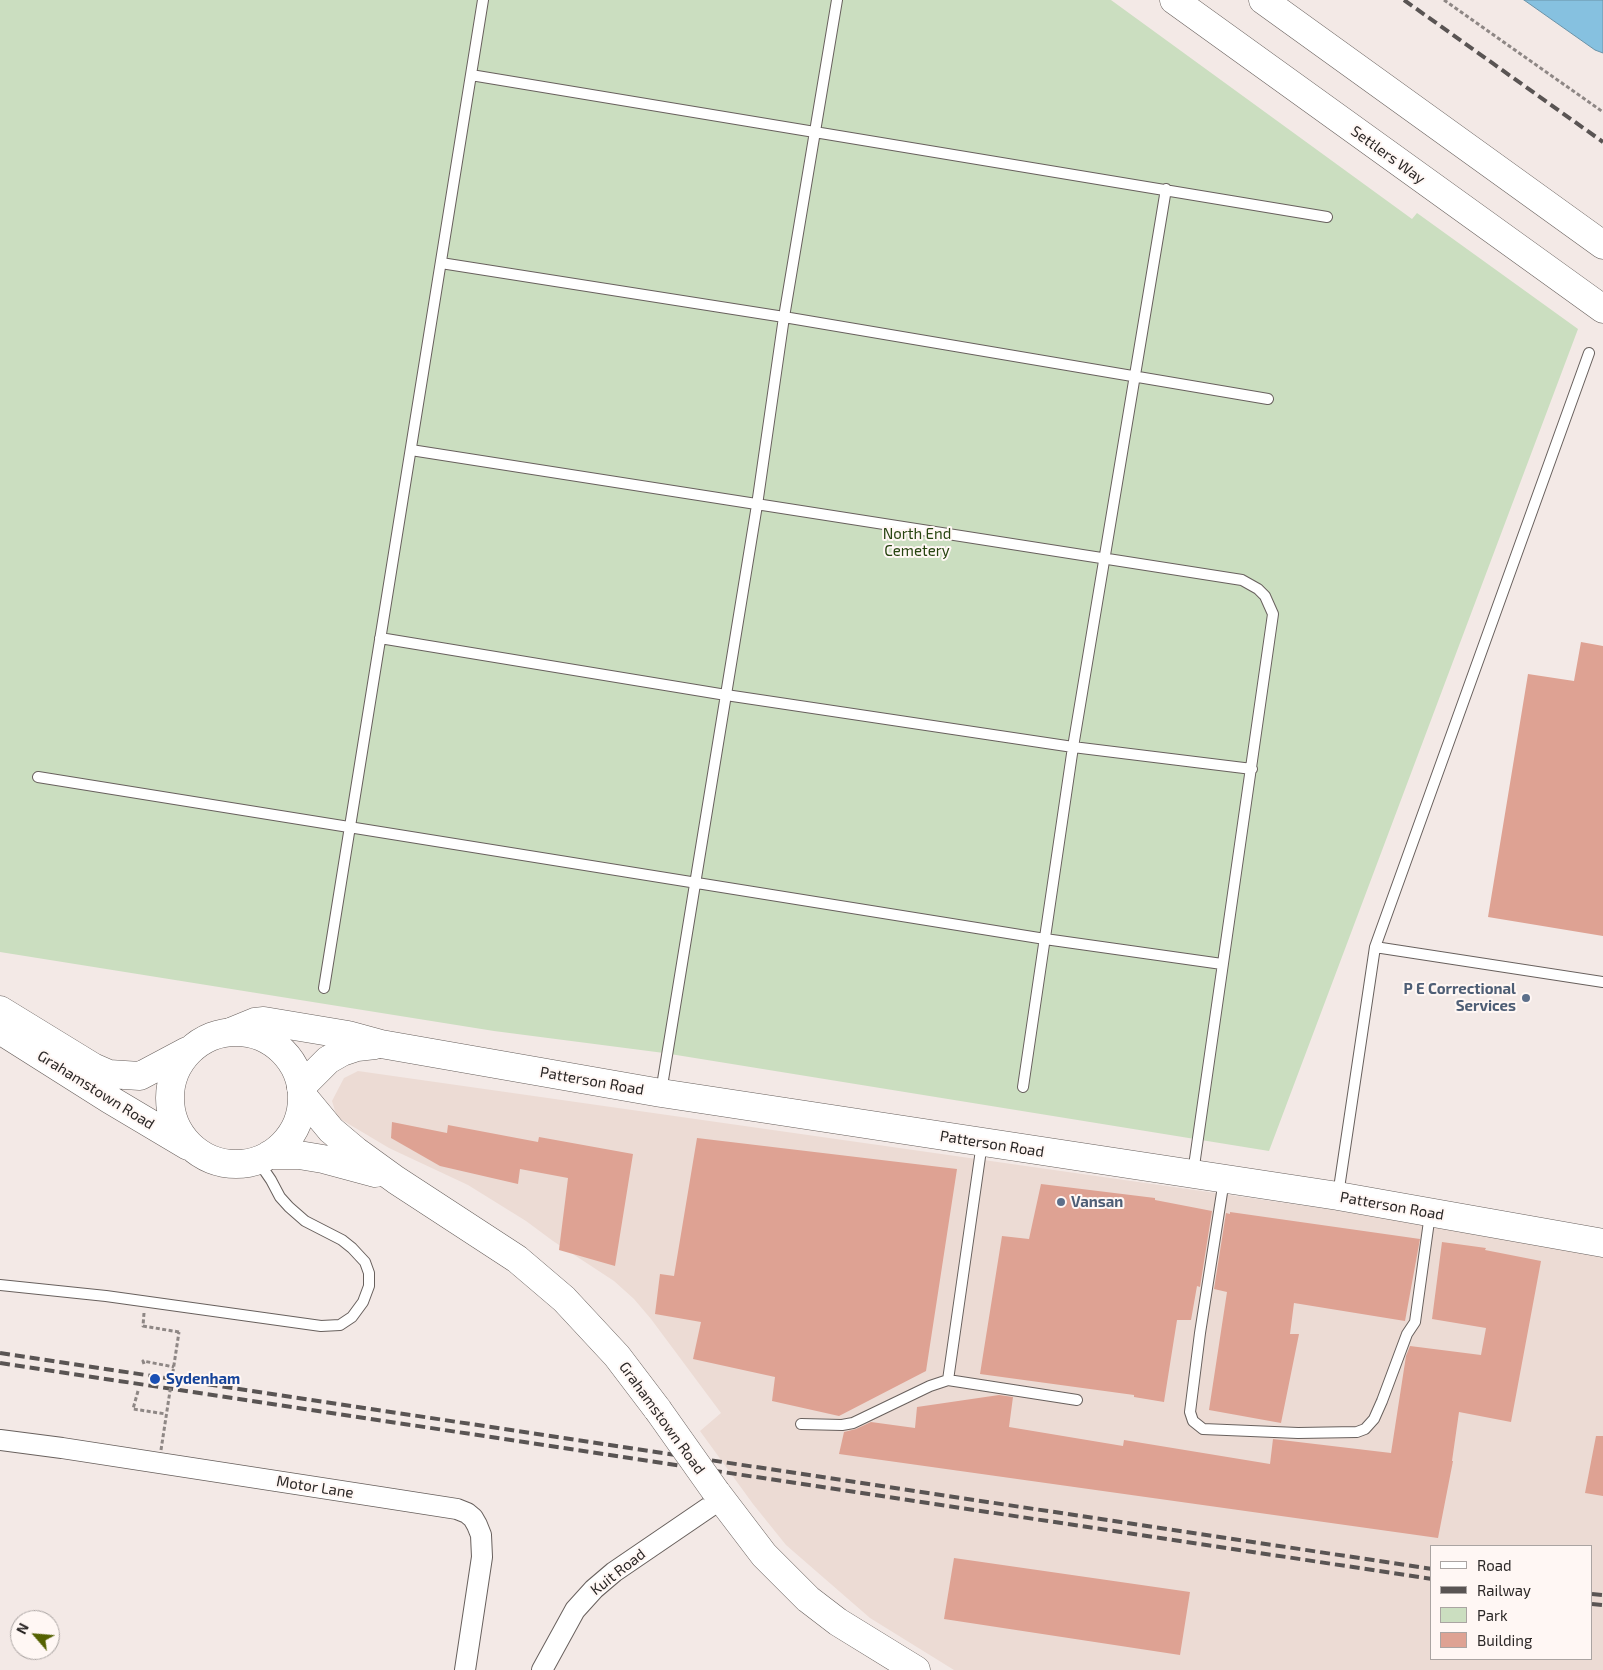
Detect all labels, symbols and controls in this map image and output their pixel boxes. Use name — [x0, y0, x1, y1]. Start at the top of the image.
street label: Settlers Way — [1347, 122, 1429, 188]
park label: North End Cemetery — [883, 525, 951, 560]
place label: P E Correctional Services — [1404, 980, 1516, 1015]
marker: P E Correctional Services — [1520, 992, 1532, 1004]
street label: Grahamstown Road — [34, 1047, 158, 1133]
street label: Patterson Road — [539, 1063, 645, 1099]
street label: Patterson Road — [939, 1127, 1045, 1161]
street label: Patterson Road — [1339, 1188, 1445, 1224]
place label: Vansan — [1071, 1193, 1123, 1211]
marker: Vansan — [1055, 1196, 1067, 1208]
street label: Grahamstown Road — [615, 1358, 709, 1478]
place label: Sydenham — [166, 1370, 240, 1388]
marker: Sydenham — [148, 1372, 162, 1386]
street label: Motor Lane — [275, 1472, 355, 1502]
street label: Kuit Road — [587, 1545, 649, 1599]
legend — [1430, 1545, 1593, 1660]
text: Road — [1477, 1556, 1512, 1574]
text: Railway — [1477, 1581, 1531, 1599]
text: Park — [1477, 1606, 1508, 1624]
north arrow — [10, 1610, 60, 1660]
text: N — [12, 1620, 32, 1637]
text: Building — [1477, 1631, 1532, 1649]

